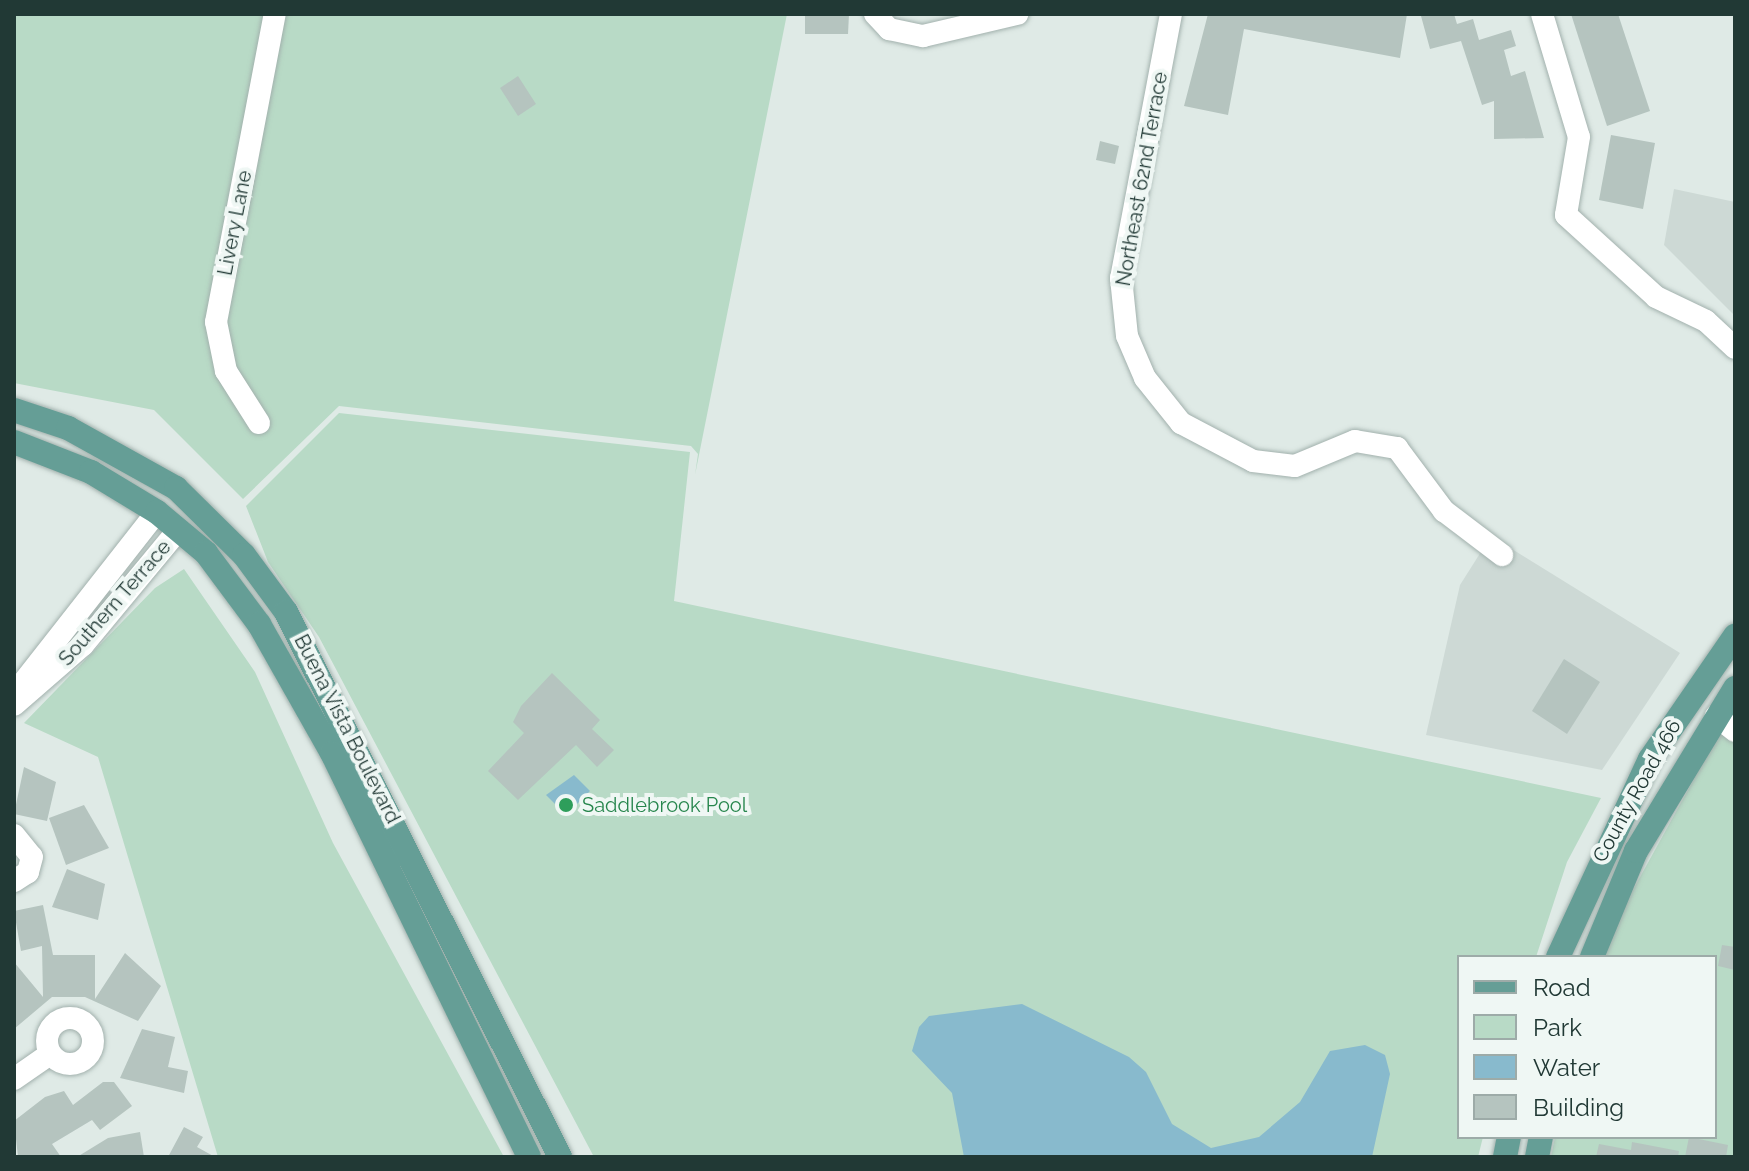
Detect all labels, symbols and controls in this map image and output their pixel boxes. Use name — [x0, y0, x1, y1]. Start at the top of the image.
street label: Northeast 62nd Terrace — [1111, 70, 1173, 288]
street label: Livery Lane — [213, 168, 257, 278]
street label: Southern Terrace — [54, 535, 176, 671]
street label: Buena Vista Boulevard — [289, 630, 405, 828]
street label: County Road 466 — [1588, 715, 1686, 867]
place label: Saddlebrook Pool — [582, 793, 747, 817]
marker: Saddlebrook Pool — [557, 796, 575, 814]
legend — [1457, 955, 1717, 1139]
text: Road — [1533, 973, 1591, 1002]
text: Park — [1533, 1013, 1582, 1042]
text: Water — [1533, 1053, 1600, 1082]
text: Building — [1533, 1093, 1624, 1122]

